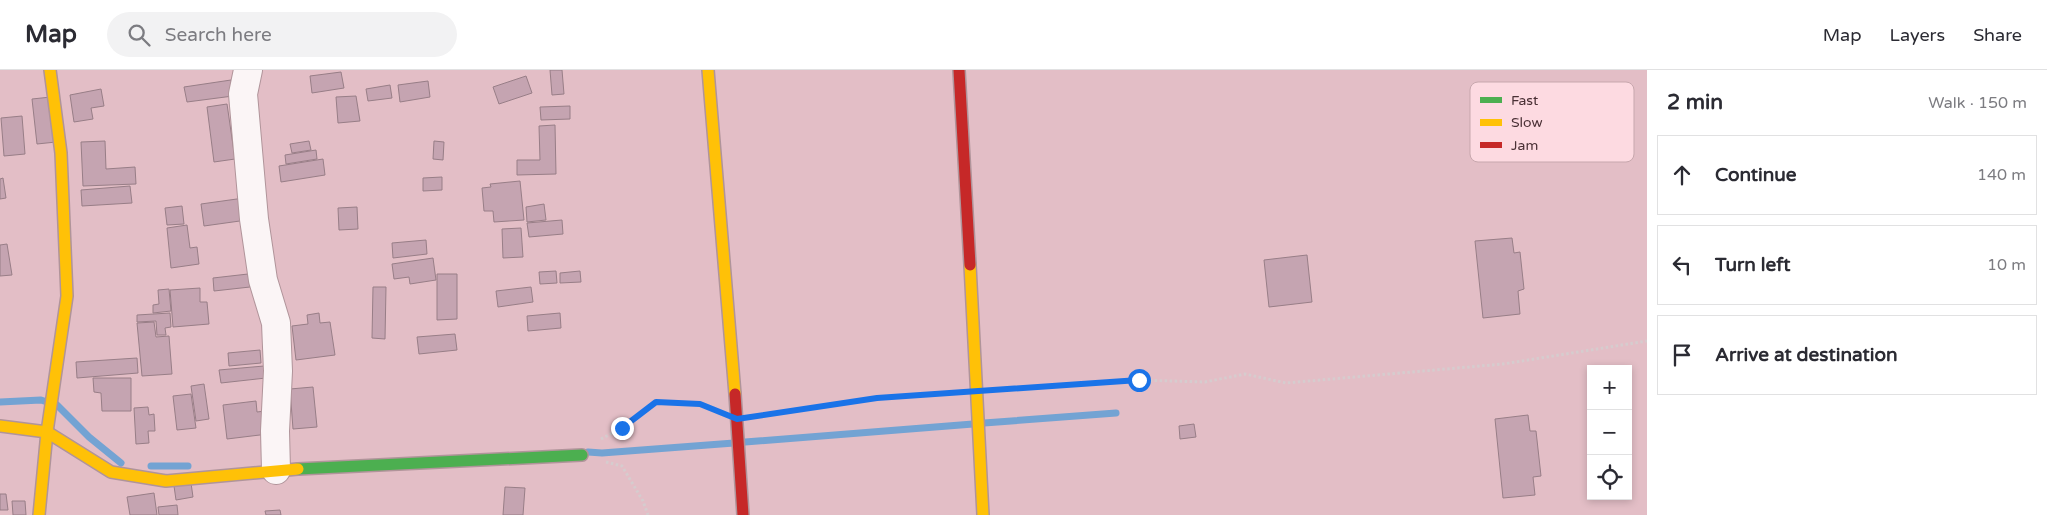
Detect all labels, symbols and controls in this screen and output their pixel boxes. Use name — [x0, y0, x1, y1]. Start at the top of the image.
search box — [107, 12, 457, 57]
text: Map — [25, 20, 77, 49]
icon: search — [125, 21, 153, 49]
text: Search here — [165, 24, 272, 46]
text: Map — [1823, 24, 1862, 46]
text: Layers — [1890, 24, 1945, 46]
text: Share — [1973, 24, 2022, 46]
legend — [1470, 82, 1634, 162]
text: 2 min — [1667, 90, 1723, 115]
text: Fast — [1511, 92, 1539, 109]
text: Walk · 150 m — [1928, 93, 2027, 113]
text: Slow — [1511, 114, 1543, 131]
text: Jam — [1511, 137, 1538, 154]
icon: ahead — [1668, 161, 1696, 189]
text: Continue — [1715, 164, 1797, 186]
text: 140 m — [1977, 165, 2026, 185]
icon: left — [1668, 251, 1696, 279]
text: Turn left — [1715, 254, 1791, 276]
text: 10 m — [1987, 255, 2026, 275]
icon: arrive — [1668, 341, 1696, 369]
text: Arrive at destination — [1715, 344, 1898, 366]
map controls — [1587, 365, 1632, 500]
button: + — [1587, 365, 1632, 410]
route start — [1128, 369, 1151, 392]
button: − — [1587, 410, 1632, 455]
route end — [611, 417, 634, 440]
button: locate — [1587, 455, 1632, 500]

